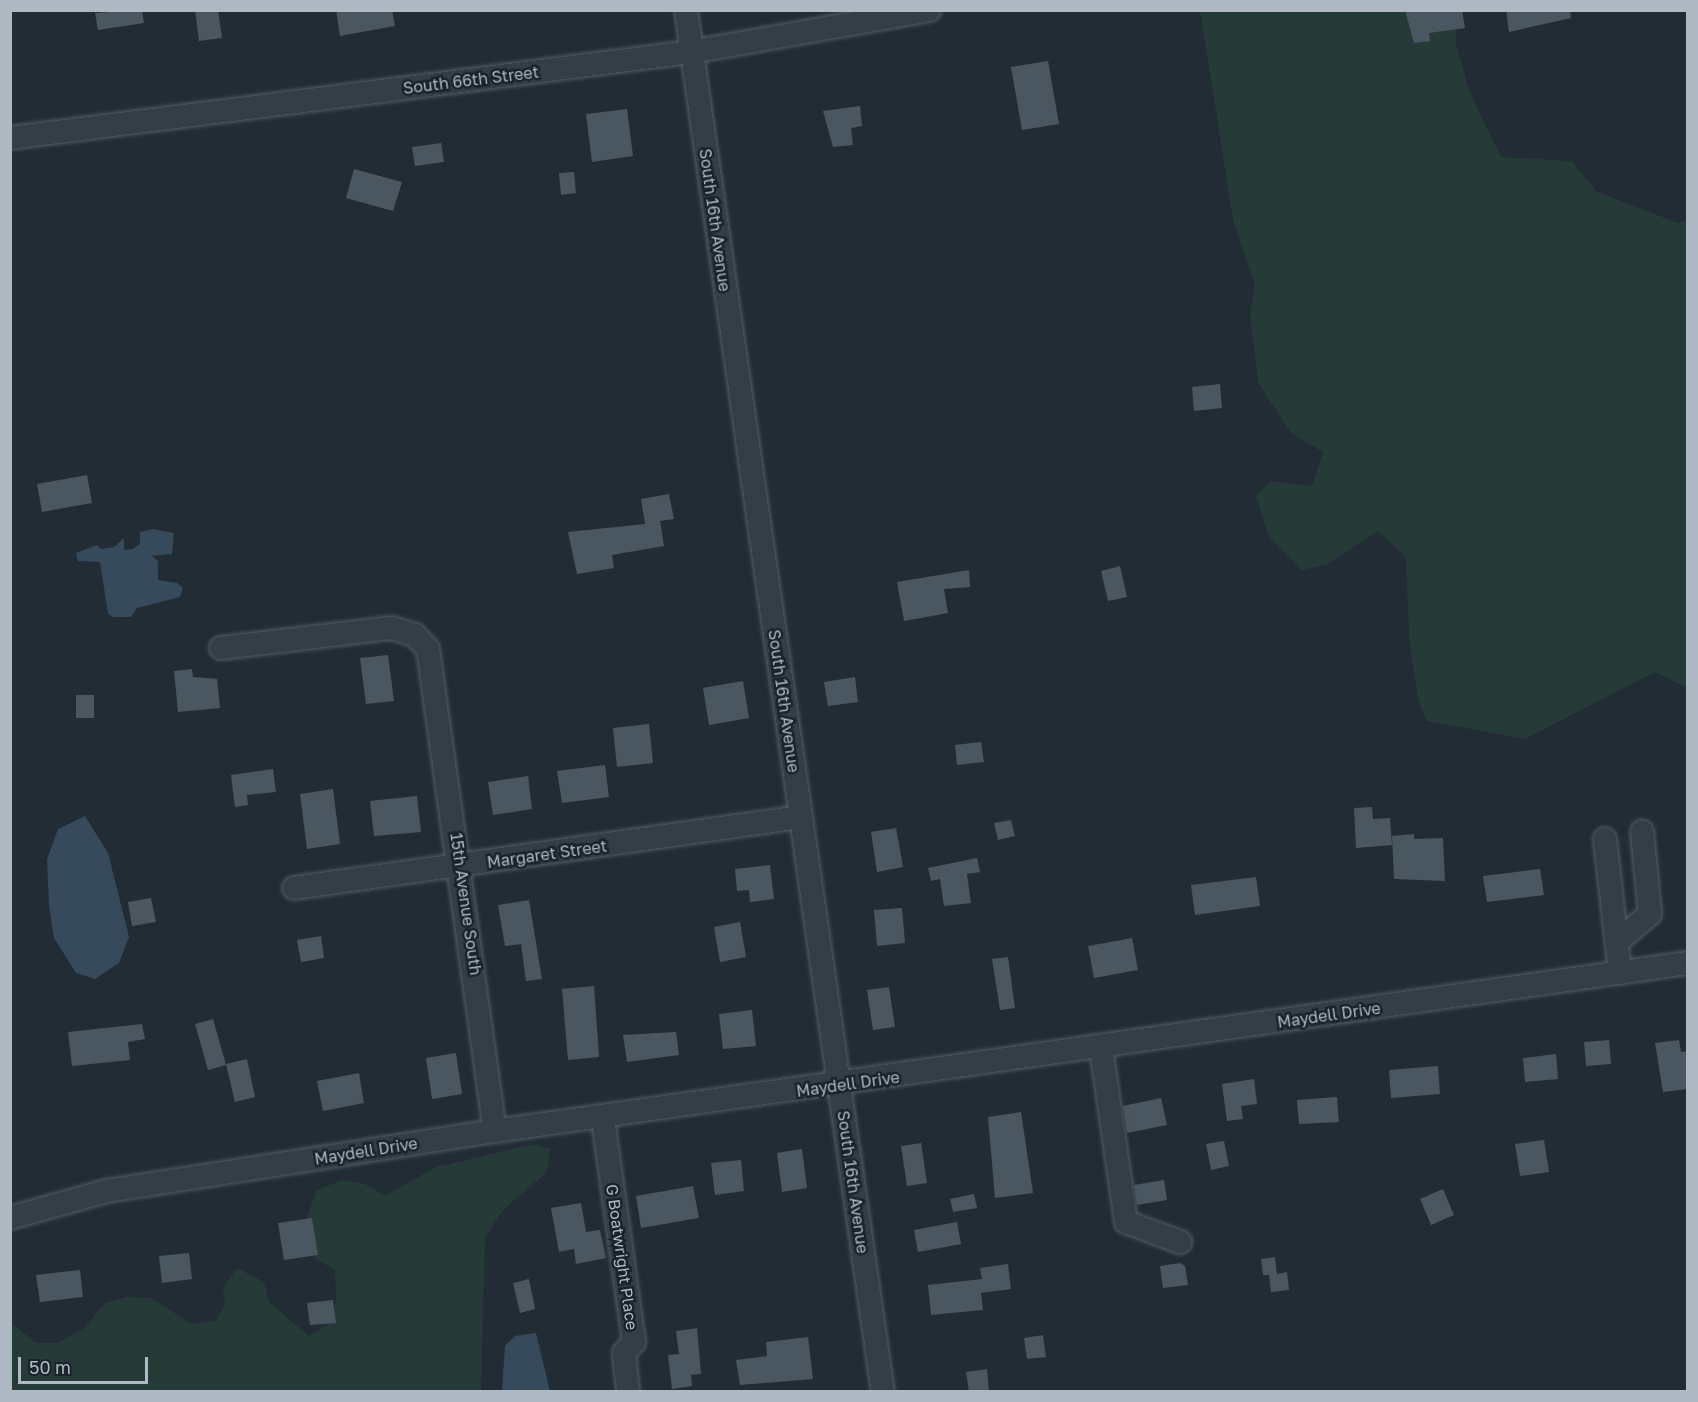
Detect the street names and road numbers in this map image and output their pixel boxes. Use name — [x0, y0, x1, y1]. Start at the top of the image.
street label: South 66th Street — [402, 62, 540, 98]
street label: South 16th Avenue — [695, 147, 735, 293]
street label: South 16th Avenue — [764, 628, 804, 774]
street label: 15th Avenue South — [447, 832, 485, 976]
street label: Margaret Street — [486, 836, 608, 872]
street label: Maydell Drive — [1276, 998, 1382, 1032]
street label: Maydell Drive — [795, 1067, 901, 1101]
street label: South 16th Avenue — [833, 1109, 873, 1255]
street label: Maydell Drive — [313, 1133, 419, 1169]
street label: G Boatwright Place — [602, 1183, 642, 1331]

